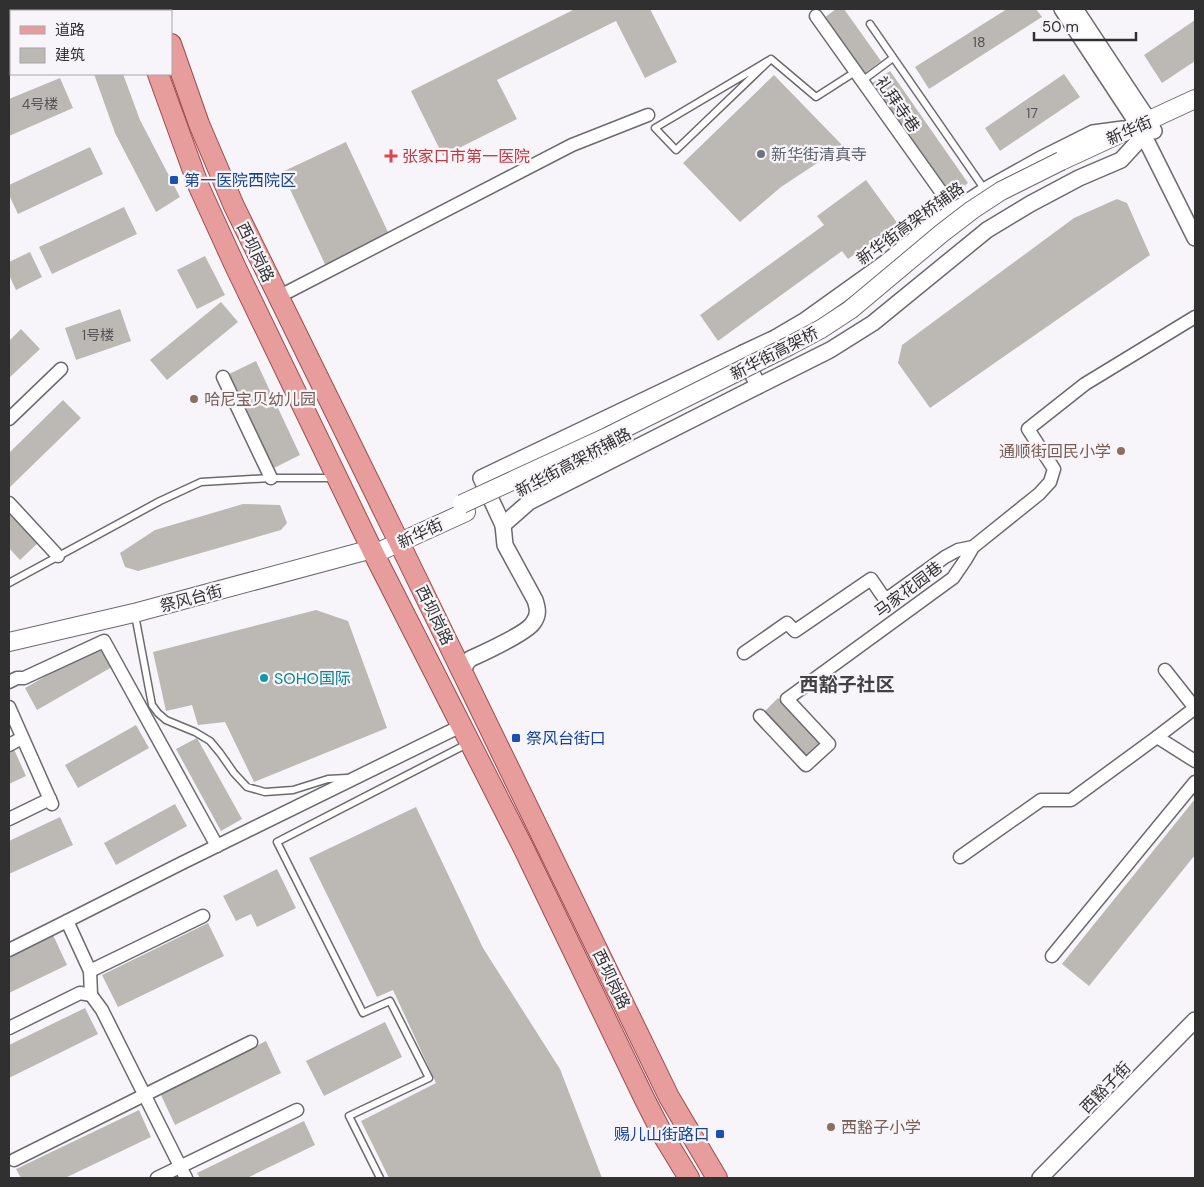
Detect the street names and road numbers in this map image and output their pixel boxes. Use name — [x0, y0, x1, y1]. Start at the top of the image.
street label: 礼拜寺巷 — [871, 72, 925, 137]
street label: 新华街 — [1103, 111, 1155, 150]
street label: 新华街高架桥辅路 — [852, 177, 968, 270]
street label: 西坝岗路 — [232, 219, 279, 286]
street label: 新华街高架桥 — [727, 322, 822, 385]
street label: 新华街高架桥辅路 — [512, 423, 635, 502]
street label: 新华街 — [394, 514, 446, 553]
street label: 马家花园巷 — [870, 557, 947, 622]
street label: 祭风台街 — [157, 580, 225, 617]
street label: 西坝岗路 — [411, 582, 458, 649]
street label: 西坝岗路 — [588, 946, 635, 1013]
street label: 西豁子街 — [1076, 1057, 1135, 1118]

